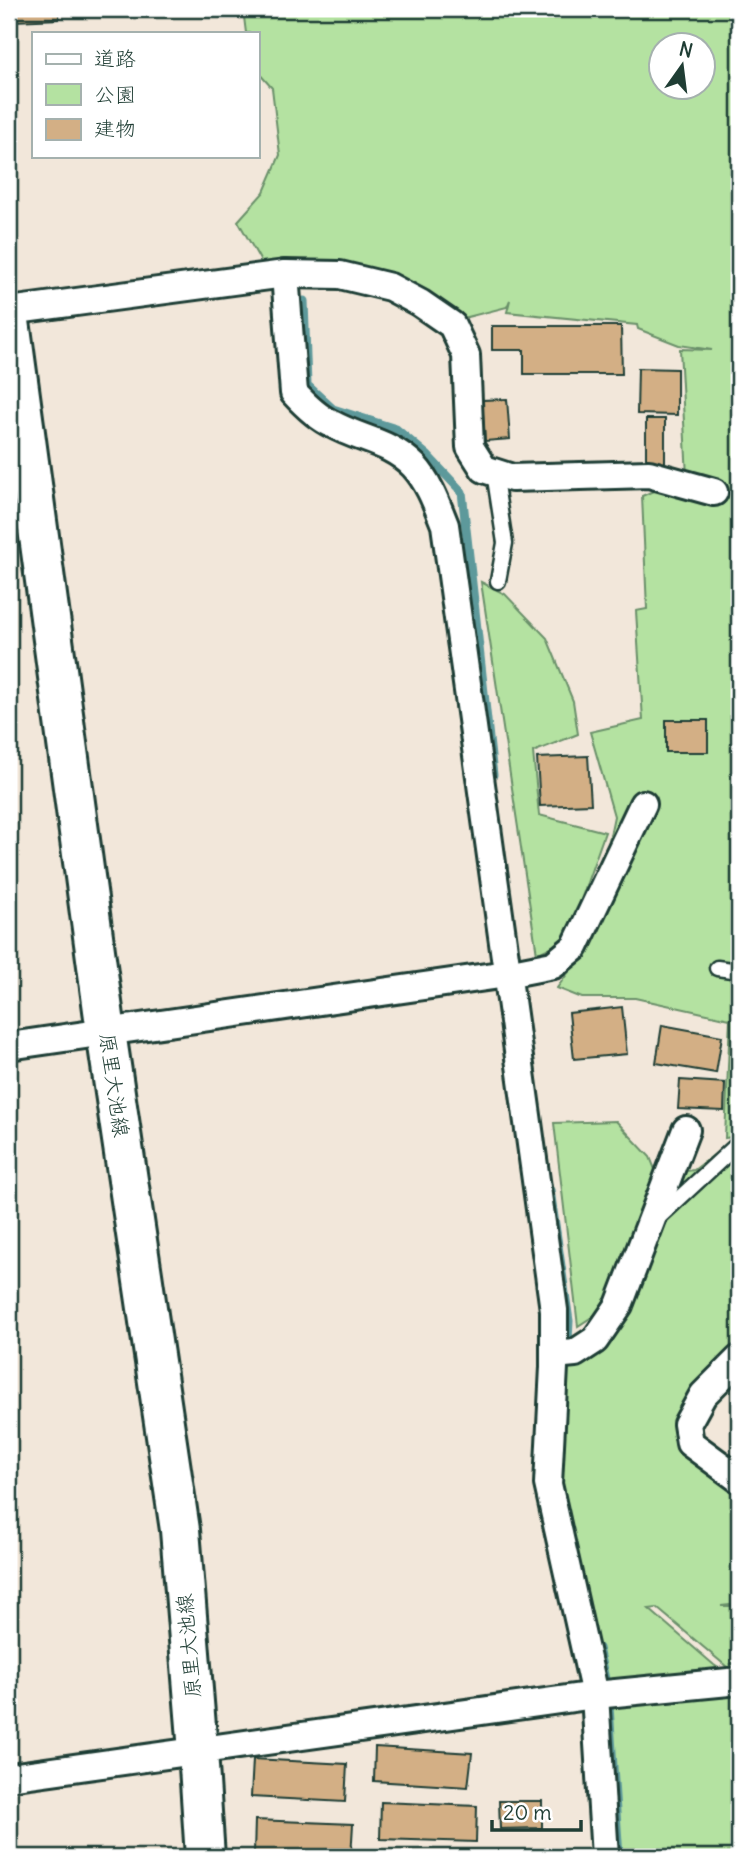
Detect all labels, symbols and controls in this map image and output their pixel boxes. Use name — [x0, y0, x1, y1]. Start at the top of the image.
legend — [32, 32, 259, 158]
north arrow — [646, 32, 716, 102]
text: N — [677, 36, 695, 63]
text: 道路 — [94, 45, 136, 72]
text: 公園 — [94, 81, 136, 108]
text: 建物 — [94, 115, 136, 142]
street label: 原里大池線 — [94, 1031, 135, 1139]
street label: 原里大池線 — [170, 1593, 207, 1700]
scale bar — [492, 1789, 582, 1833]
text: 20 m — [503, 1799, 552, 1826]

